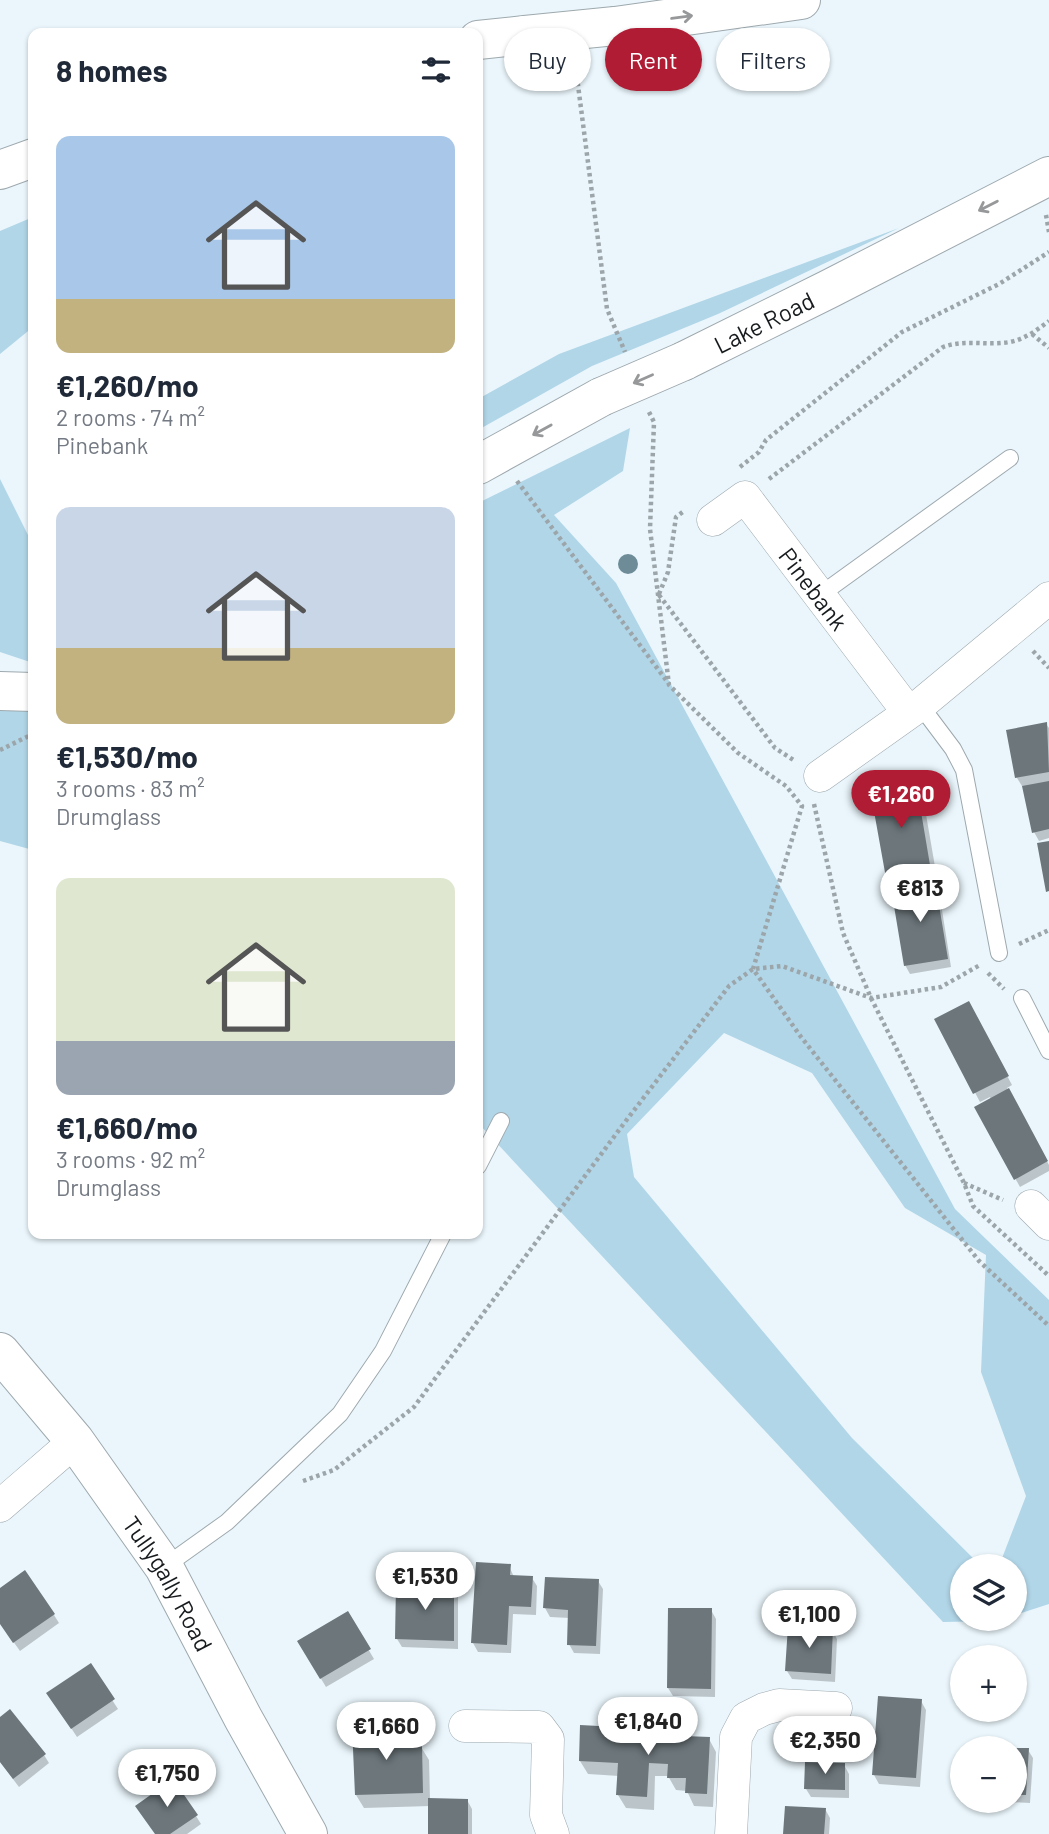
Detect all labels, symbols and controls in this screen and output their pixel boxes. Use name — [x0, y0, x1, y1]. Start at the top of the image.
one-way arrow — [670, 10, 693, 23]
chip: Buy — [504, 28, 591, 91]
chip: Rent — [605, 28, 702, 91]
chip: Filters — [716, 28, 830, 91]
icon: filters — [417, 51, 455, 89]
text: 8 homes — [56, 52, 167, 88]
icon: home — [193, 182, 319, 308]
one-way arrow — [978, 200, 999, 214]
street label: Lake Road — [709, 284, 819, 358]
text: €1,260/mo — [56, 367, 199, 403]
one-way arrow — [632, 373, 654, 386]
text: 2 rooms · 74 m² — [56, 403, 205, 431]
one-way arrow — [532, 423, 552, 437]
text: Pinebank — [56, 431, 148, 459]
street label: Pinebank — [774, 541, 855, 635]
icon: home — [193, 553, 319, 679]
text: €1,530/mo — [56, 738, 198, 774]
pin: €1,260 — [844, 770, 958, 830]
text: 3 rooms · 83 m² — [56, 774, 205, 802]
text: €1,260 — [867, 779, 935, 807]
text: Drumglass — [56, 802, 161, 830]
pin: €813 — [879, 864, 961, 924]
text: €813 — [896, 873, 944, 901]
icon: home — [193, 924, 319, 1050]
text: €1,660/mo — [56, 1109, 198, 1145]
text: 3 rooms · 92 m² — [56, 1145, 205, 1173]
text: Drumglass — [56, 1173, 161, 1201]
street label: Tullygally Road — [118, 1510, 220, 1656]
pin: €1,530 — [368, 1552, 482, 1612]
map controls — [950, 1554, 1027, 1813]
button: layers — [950, 1554, 1027, 1631]
text: €1,530 — [392, 1561, 458, 1589]
pin: €1,100 — [752, 1590, 866, 1650]
text: €1,100 — [777, 1599, 841, 1627]
button: + — [950, 1645, 1027, 1722]
pin: €1,840 — [591, 1698, 705, 1757]
pin: €1,660 — [329, 1702, 443, 1762]
text: €1,840 — [614, 1706, 682, 1734]
text: €1,660 — [353, 1711, 419, 1739]
pin: €2,350 — [768, 1716, 882, 1776]
text: €2,350 — [789, 1725, 861, 1753]
button: − — [950, 1736, 1027, 1813]
pin: €1,750 — [110, 1750, 224, 1809]
text: €1,750 — [134, 1758, 200, 1786]

